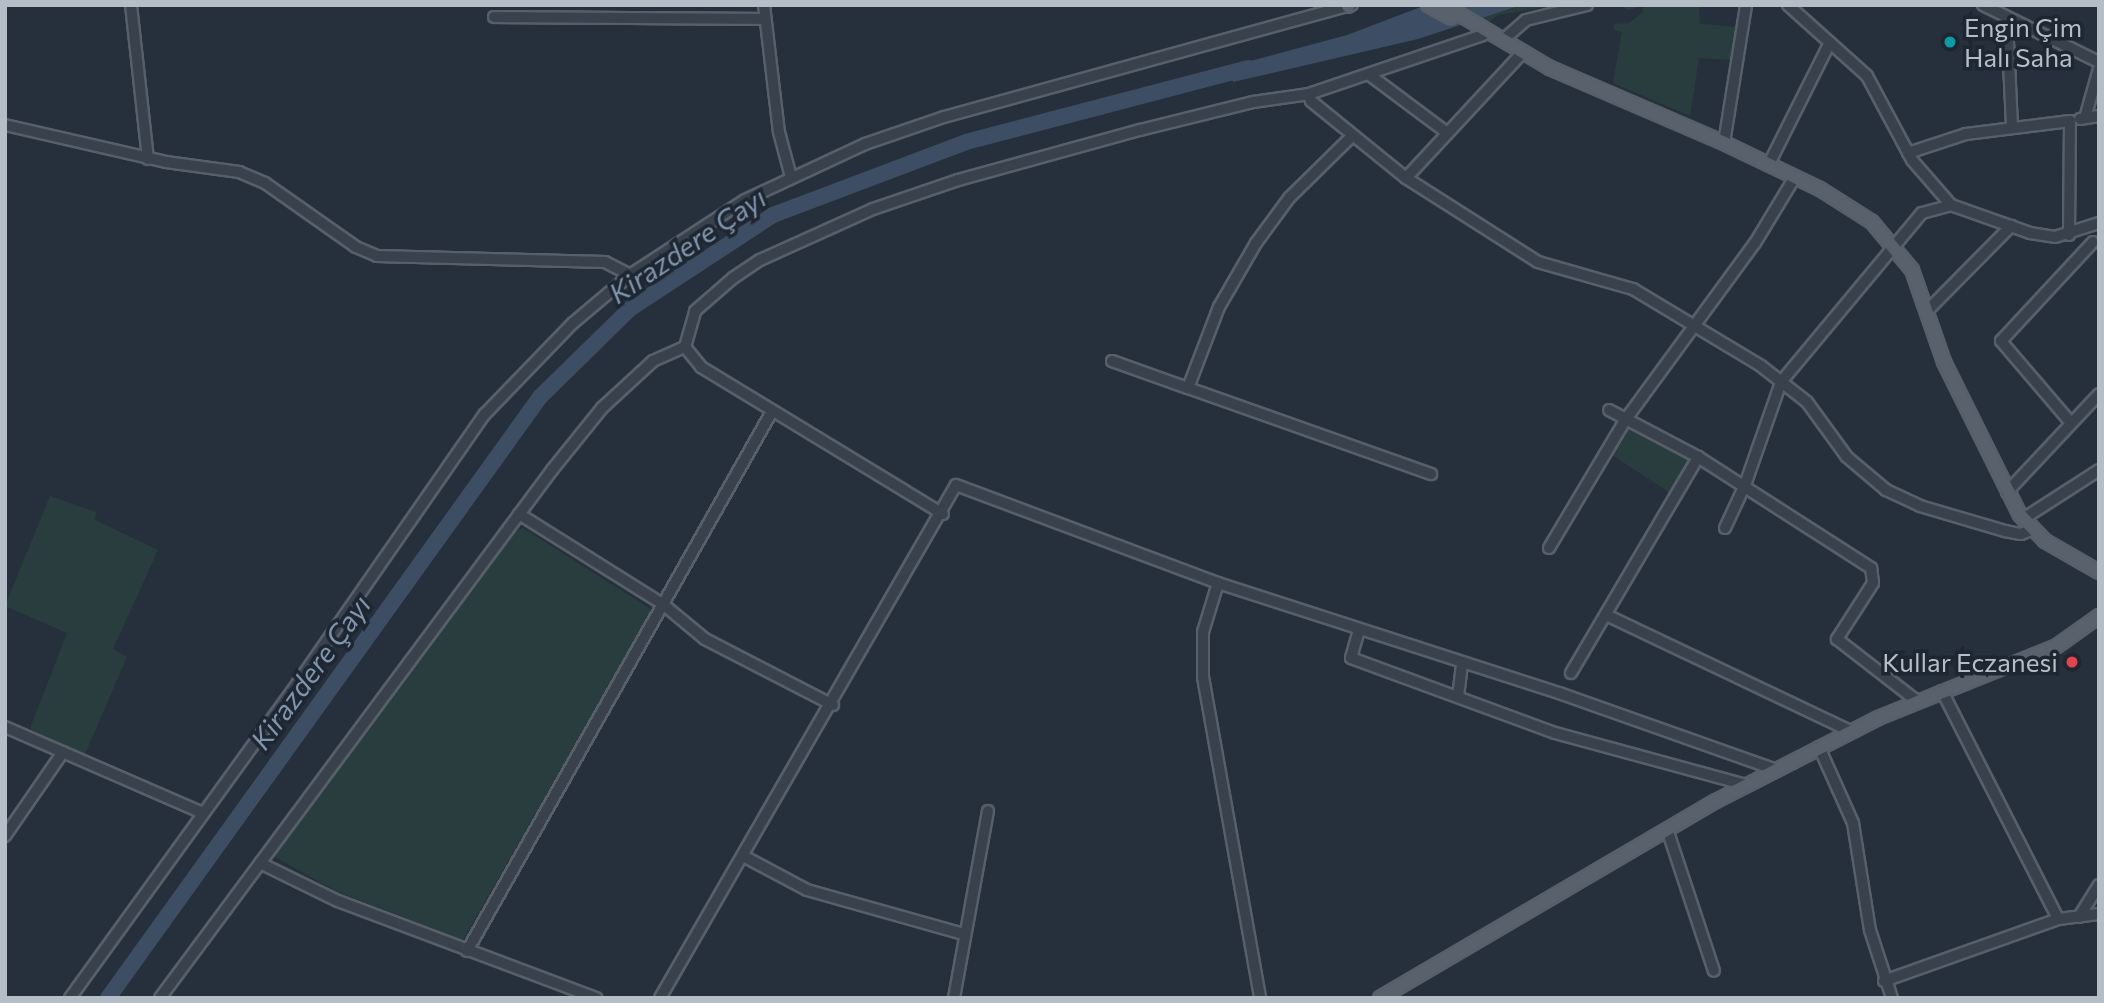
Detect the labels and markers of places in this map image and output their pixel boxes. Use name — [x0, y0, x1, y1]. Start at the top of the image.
place label: Engin Çim Halı Saha — [1964, 11, 2082, 72]
marker: Engin Çim Halı Saha — [1942, 34, 1958, 50]
place label: Kullar Eczanesi — [1882, 646, 2058, 678]
marker: Kullar Eczanesi — [2064, 654, 2080, 670]

